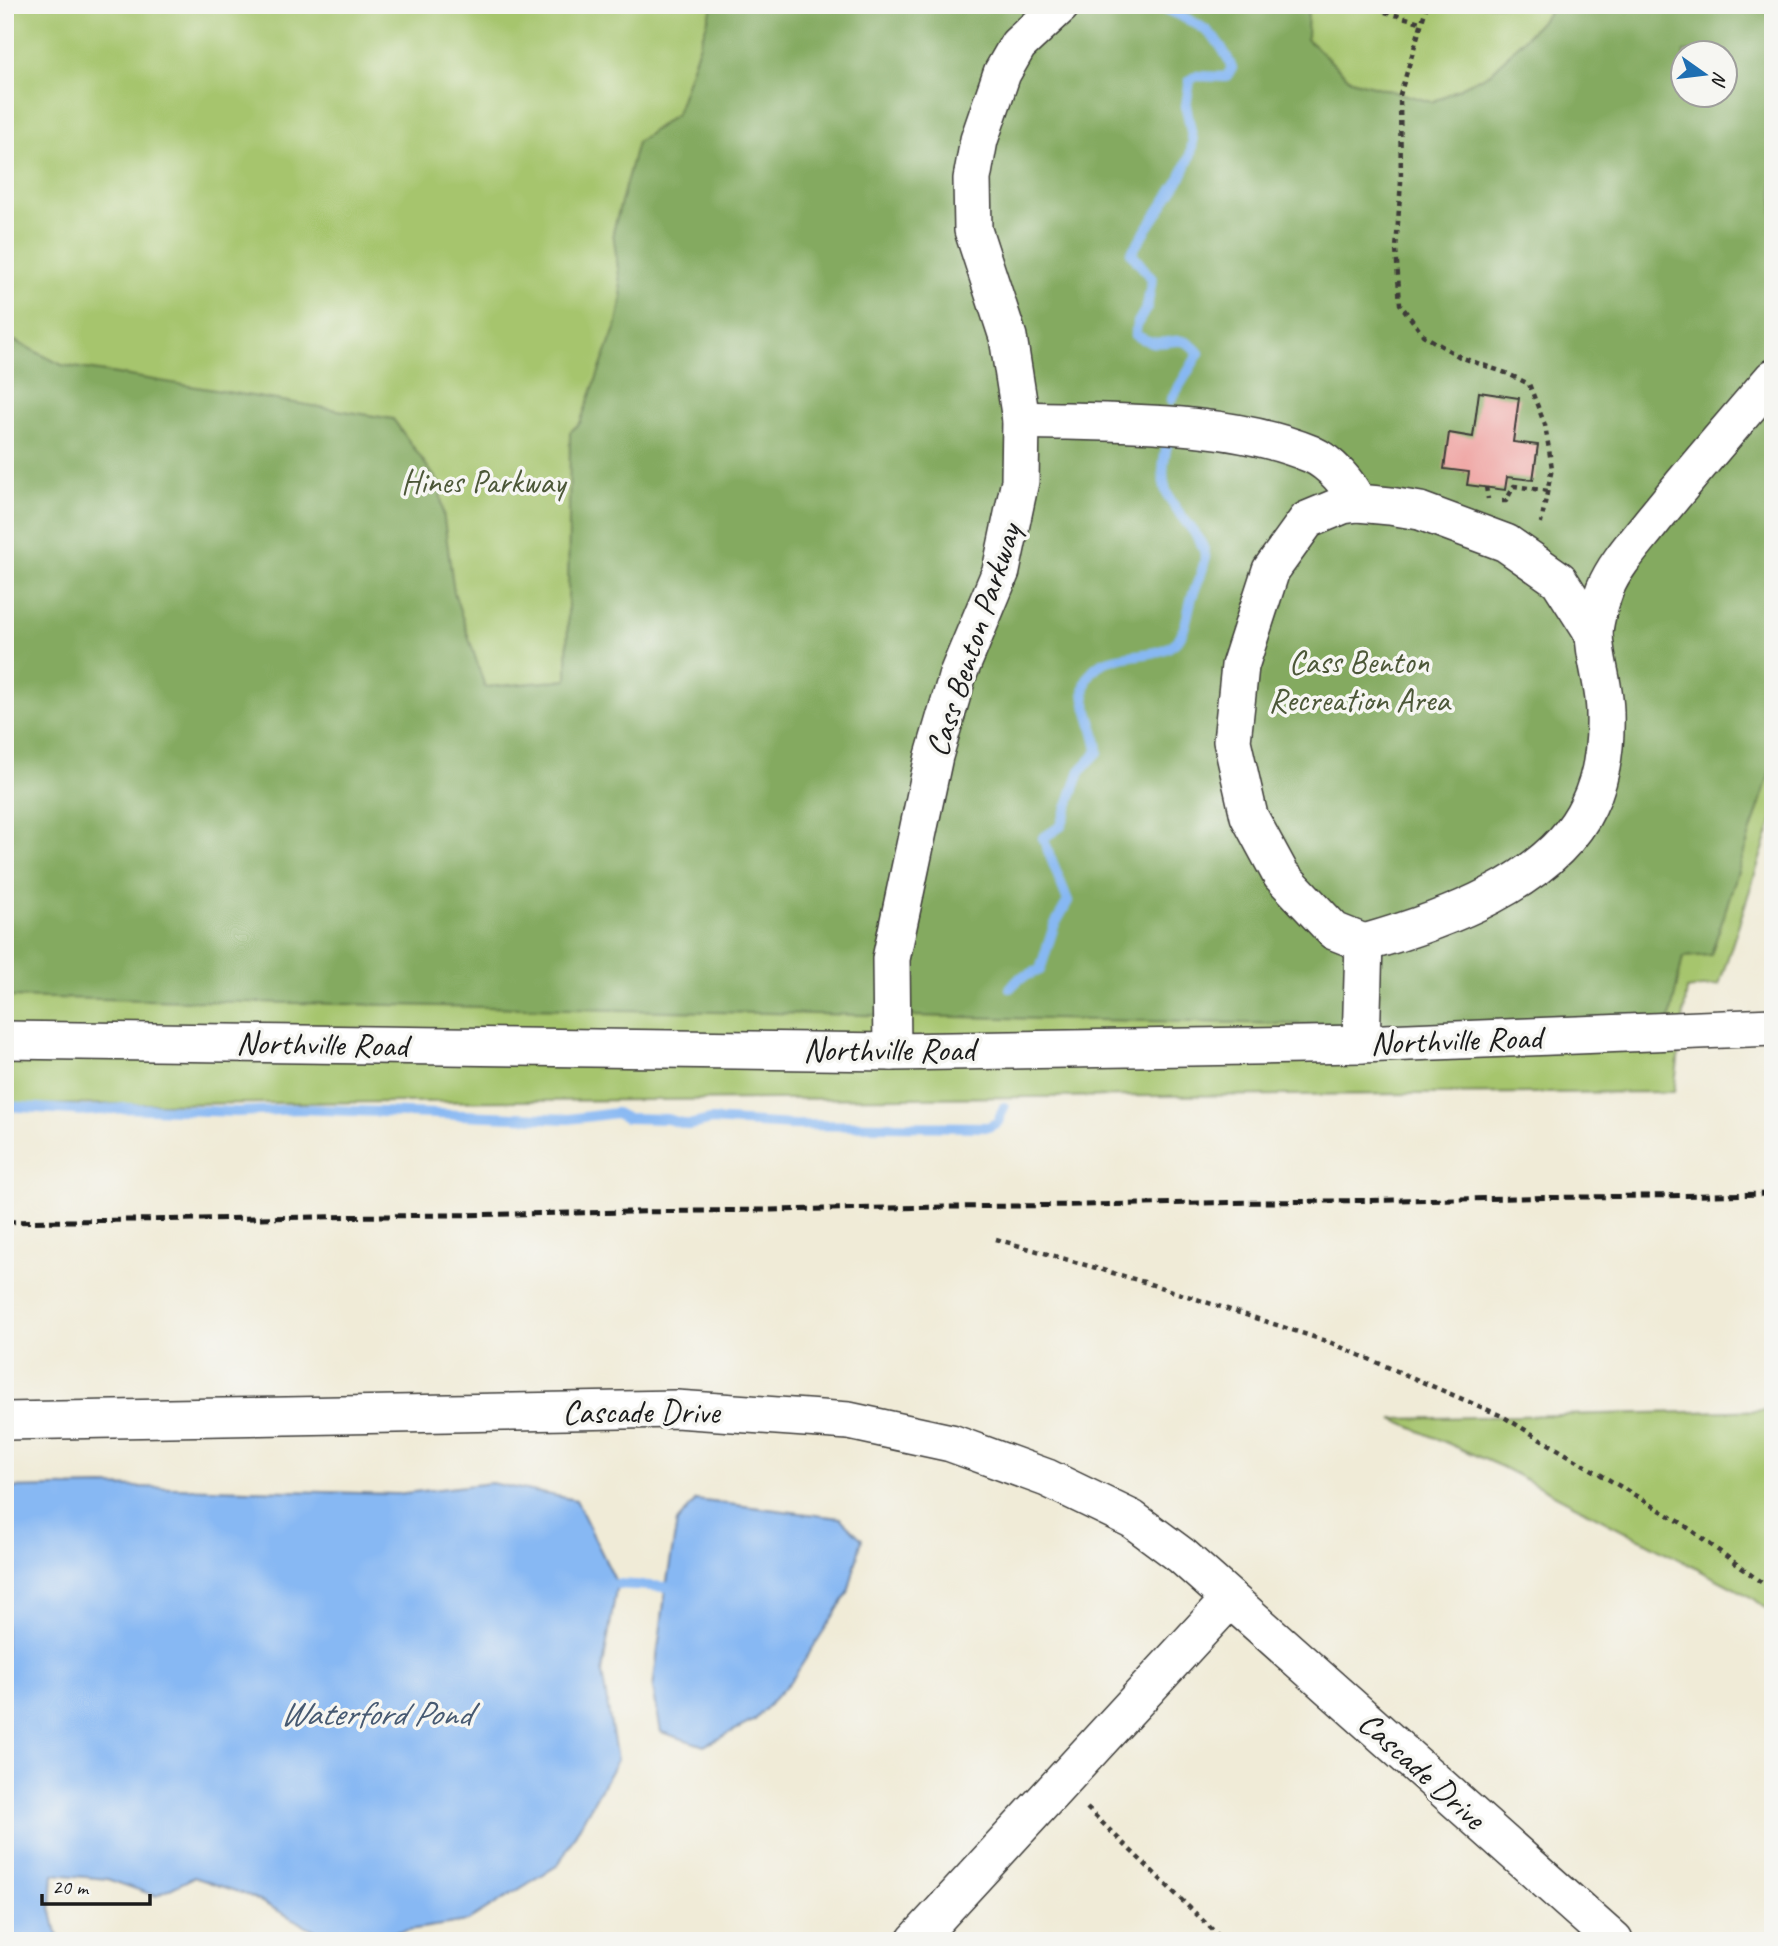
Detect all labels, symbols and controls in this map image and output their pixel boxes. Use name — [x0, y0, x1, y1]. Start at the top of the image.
north arrow — [1670, 38, 1740, 108]
text: N — [1706, 69, 1733, 90]
park label: Hines Parkway — [401, 461, 568, 503]
street label: Cass Benton Parkway — [916, 516, 1031, 762]
park label: Cass Benton Recreation Area — [1268, 641, 1452, 721]
street label: Northville Road — [1370, 1016, 1547, 1064]
street label: Northville Road — [236, 1022, 413, 1067]
street label: Northville Road — [803, 1029, 980, 1071]
street label: Cascade Drive — [562, 1391, 722, 1433]
water label: Waterford Pond — [280, 1691, 480, 1736]
street label: Cascade Drive — [1350, 1702, 1496, 1840]
scale bar — [42, 1862, 150, 1906]
text: 20 m — [52, 1874, 90, 1900]

